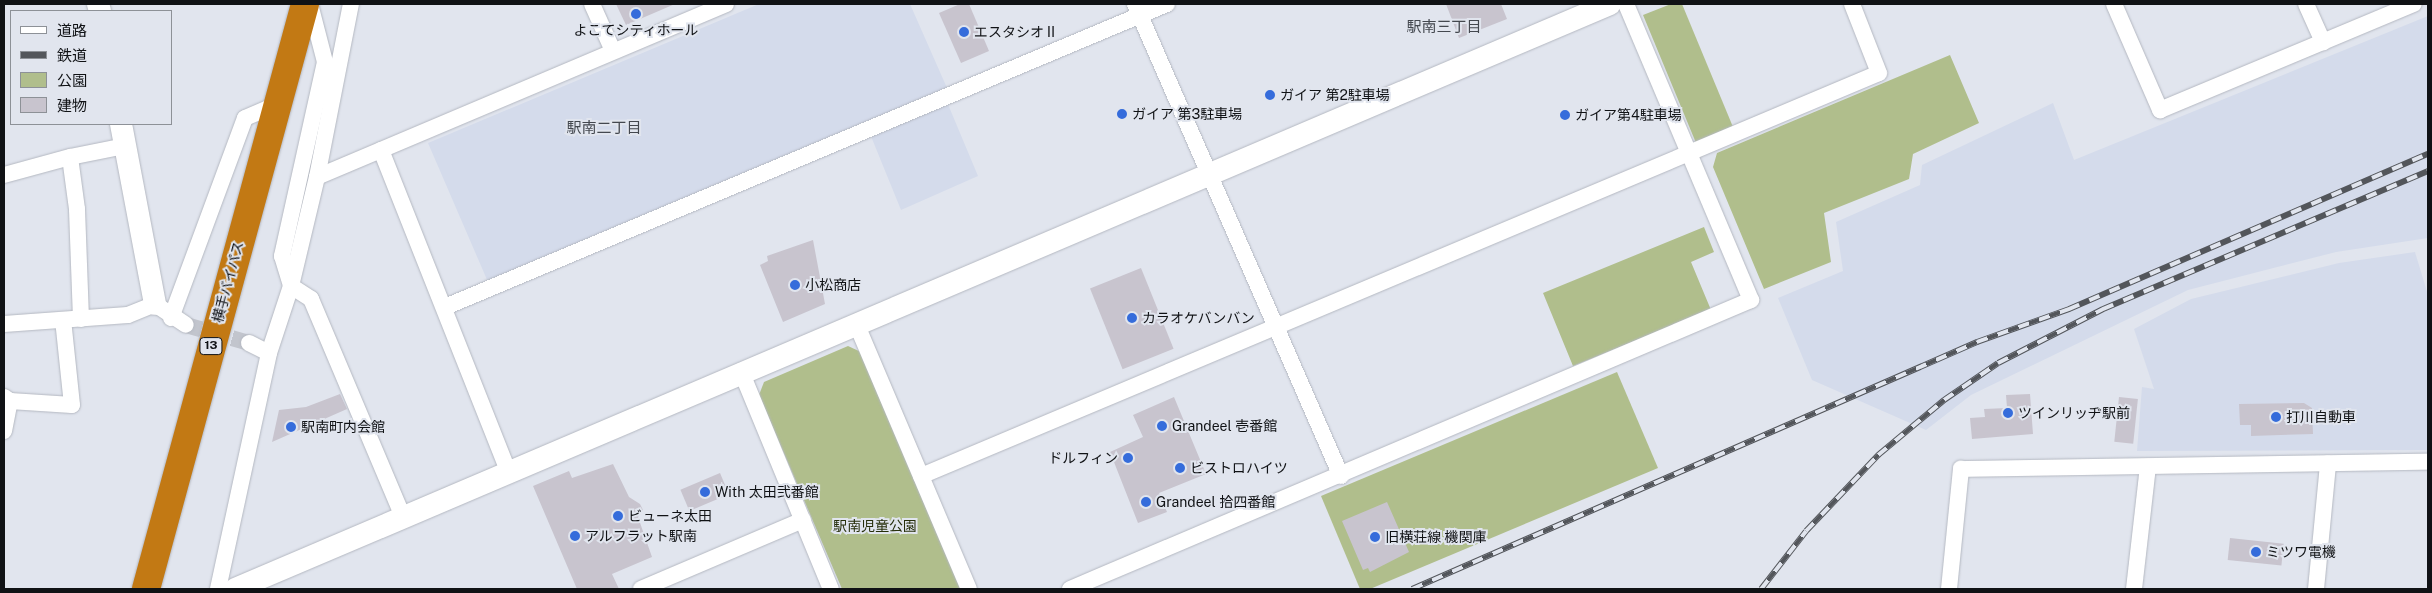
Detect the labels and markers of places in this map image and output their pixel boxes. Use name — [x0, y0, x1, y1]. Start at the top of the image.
marker: よこてシティホール — [630, 8, 642, 20]
place label: よこてシティホール — [573, 22, 699, 38]
place label: エスタシオⅡ — [974, 24, 1058, 40]
marker: エスタシオⅡ — [958, 26, 970, 38]
place label: ガイア 第2駐車場 — [1280, 87, 1390, 103]
marker: ガイア 第2駐車場 — [1264, 89, 1276, 101]
place label: ガイア 第3駐車場 — [1132, 106, 1242, 122]
place label: ガイア第4駐車場 — [1575, 107, 1682, 123]
marker: ガイア 第3駐車場 — [1116, 108, 1128, 120]
marker: ガイア第4駐車場 — [1559, 109, 1571, 121]
place label: 小松商店 — [805, 277, 861, 293]
marker: 小松商店 — [789, 279, 801, 291]
place label: カラオケバンバン — [1142, 310, 1254, 326]
marker: カラオケバンバン — [1126, 312, 1138, 324]
place label: ツインリッヂ駅前 — [2018, 405, 2130, 421]
marker: ツインリッヂ駅前 — [2002, 407, 2014, 419]
place label: 打川自動車 — [2286, 409, 2356, 425]
marker: 打川自動車 — [2270, 411, 2282, 423]
place label: Grandeel 壱番館 — [1172, 418, 1277, 434]
place label: 駅南町内会館 — [301, 419, 385, 435]
marker: Grandeel 壱番館 — [1156, 420, 1168, 432]
marker: 駅南町内会館 — [285, 421, 297, 433]
place label: ドルフィン — [1048, 450, 1118, 466]
marker: ドルフィン — [1122, 452, 1134, 464]
place label: ビストロハイツ — [1190, 460, 1288, 476]
marker: ビストロハイツ — [1174, 462, 1186, 474]
place label: With 太田弐番館 — [715, 484, 819, 500]
marker: With 太田弐番館 — [699, 486, 711, 498]
place label: Grandeel 拾四番館 — [1156, 494, 1275, 510]
marker: Grandeel 拾四番館 — [1140, 496, 1152, 508]
place label: ビューネ太田 — [628, 508, 712, 524]
marker: ビューネ太田 — [612, 510, 624, 522]
place label: アルフラット駅南 — [585, 528, 697, 544]
place label: 旧横荘線 機関庫 — [1385, 529, 1486, 545]
marker: アルフラット駅南 — [569, 530, 581, 542]
marker: 旧横荘線 機関庫 — [1369, 531, 1381, 543]
place label: ミツワ電機 — [2266, 544, 2336, 560]
marker: ミツワ電機 — [2250, 546, 2262, 558]

